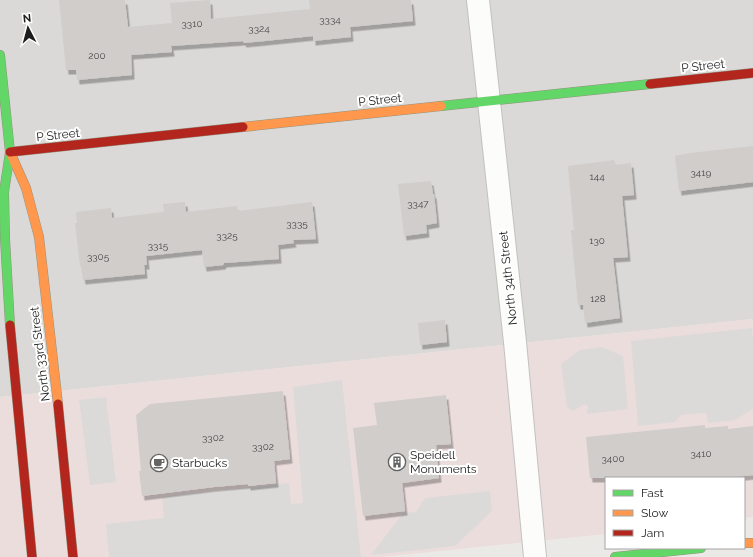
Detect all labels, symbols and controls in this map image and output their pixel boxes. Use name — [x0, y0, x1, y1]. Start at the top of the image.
north arrow — [8, 8, 48, 48]
text: N — [22, 12, 32, 25]
house number: 3334 — [319, 14, 341, 25]
house number: 3310 — [181, 18, 203, 29]
house number: 3324 — [248, 23, 270, 34]
house number: 200 — [88, 50, 106, 61]
street label: P Street — [681, 57, 725, 75]
street label: P Street — [358, 91, 402, 109]
street label: P Street — [36, 126, 80, 144]
house number: 3419 — [691, 167, 712, 178]
house number: 144 — [589, 171, 605, 182]
house number: 3347 — [407, 198, 429, 209]
house number: 3335 — [286, 218, 308, 229]
house number: 3325 — [216, 230, 238, 241]
street label: North 34th Street — [496, 230, 520, 326]
house number: 130 — [589, 235, 605, 246]
house number: 3315 — [148, 240, 169, 251]
house number: 3305 — [87, 251, 110, 262]
house number: 128 — [590, 293, 606, 304]
street label: North 33rd Street — [27, 306, 53, 402]
house number: 3302 — [202, 432, 224, 443]
house number: 3302 — [252, 441, 274, 452]
place label: Speidell Monuments — [410, 448, 477, 476]
house number: 3410 — [690, 448, 712, 459]
building icon: Speidell Monuments — [387, 452, 407, 472]
cafe icon: Starbucks — [149, 453, 169, 473]
house number: 3400 — [601, 453, 625, 464]
place label: Starbucks — [172, 456, 227, 470]
legend — [605, 477, 745, 549]
text: Fast — [641, 486, 664, 500]
text: Slow — [641, 506, 668, 520]
text: Jam — [641, 526, 664, 540]

